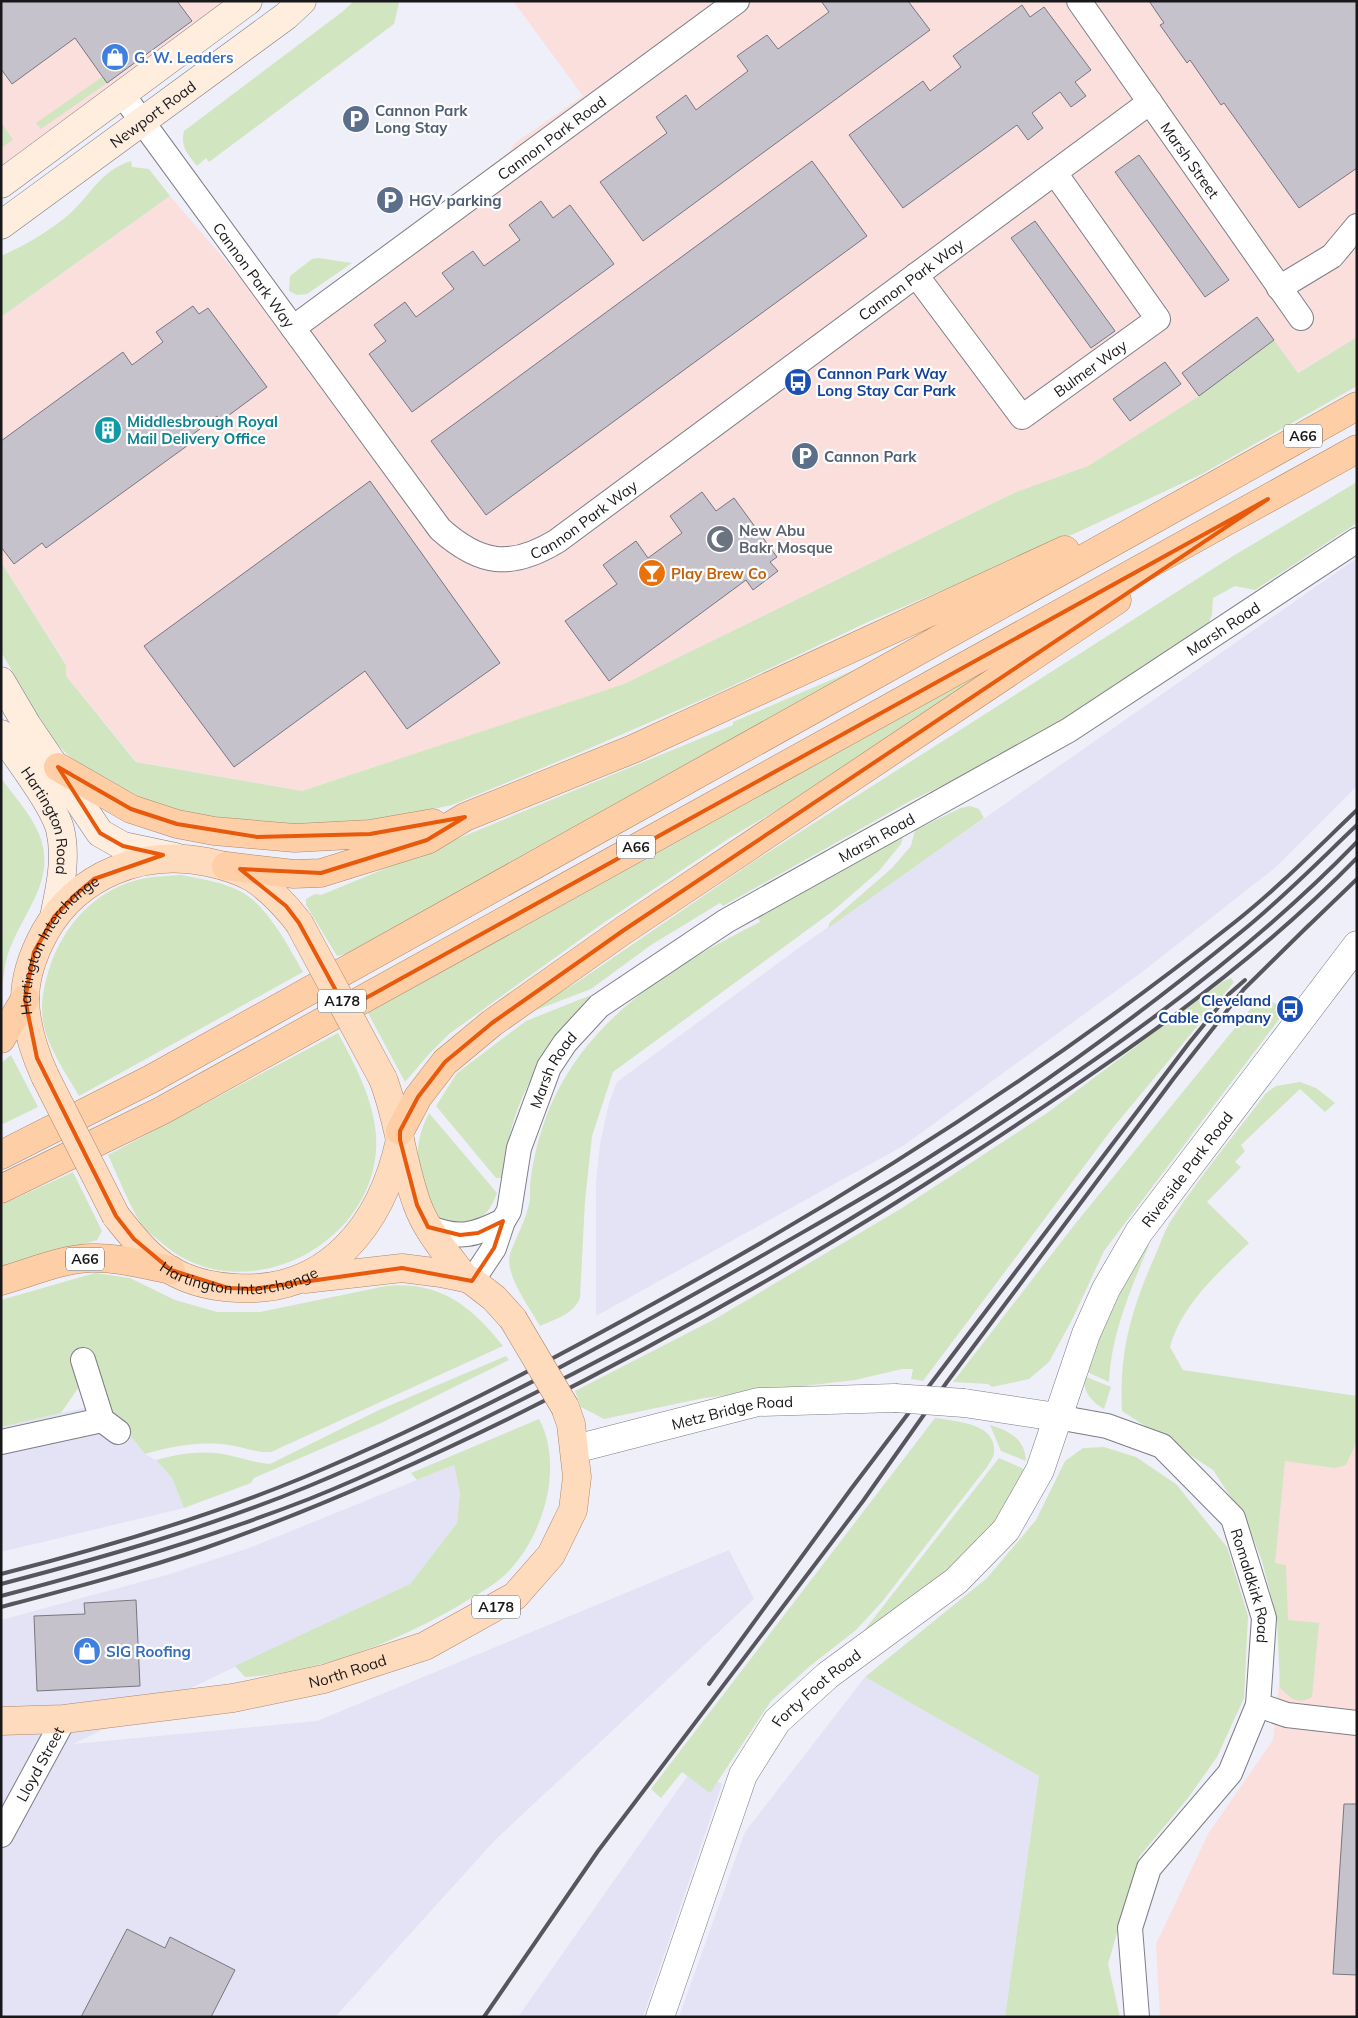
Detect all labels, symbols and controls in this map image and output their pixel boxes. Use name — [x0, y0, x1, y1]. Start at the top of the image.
shop icon: G. W. Leaders — [100, 42, 130, 72]
place label: G. W. Leaders — [134, 48, 233, 67]
street label: Newport Road — [106, 76, 199, 152]
street label: Cannon Park Road — [493, 91, 610, 184]
place label: Cannon Park Long Stay — [375, 101, 468, 137]
parking icon: Cannon Park Long Stay — [341, 104, 371, 134]
street label: Marsh Street — [1157, 118, 1224, 202]
parking icon: HGV parking — [375, 185, 405, 215]
place label: HGV parking — [409, 191, 502, 210]
street label: Cannon Park Way — [209, 218, 299, 331]
street label: Cannon Park Way — [854, 234, 967, 324]
street label: Bulmer Way — [1050, 335, 1130, 401]
place label: Cannon Park Way Long Stay Car Park — [817, 364, 957, 400]
bus stop icon: Cannon Park Way Long Stay Car Park — [783, 367, 813, 397]
place label: Middlesbrough Royal Mail Delivery Office — [127, 412, 278, 448]
building icon: Middlesbrough Royal Mail Delivery Office — [93, 415, 123, 445]
road number: A66 — [1284, 424, 1322, 448]
parking icon: Cannon Park — [790, 441, 820, 471]
place label: Cannon Park — [824, 447, 917, 466]
street label: Cannon Park Way — [527, 476, 641, 563]
place label: New Abu Bakr Mosque — [739, 521, 833, 557]
mosque icon: New Abu Bakr Mosque — [705, 524, 735, 554]
bar icon: Play Brew Co — [637, 558, 667, 588]
place label: Play Brew Co — [671, 564, 767, 583]
street label: Marsh Road — [1183, 597, 1263, 660]
street label: Hartington Road — [17, 763, 72, 876]
street label: Marsh Road — [835, 808, 918, 866]
road number: A66 — [617, 836, 655, 859]
street label: Hartington Interchange — [15, 871, 102, 1016]
road number: A178 — [318, 989, 366, 1012]
place label: Cleveland Cable Company — [1158, 991, 1272, 1027]
bus stop icon: Cleveland Cable Company — [1275, 994, 1305, 1024]
street label: Marsh Road — [525, 1027, 580, 1111]
street label: Riverside Park Road — [1137, 1108, 1237, 1231]
road number: A66 — [66, 1248, 104, 1270]
street label: Hartington Interchange — [158, 1251, 320, 1275]
text: Hartington Interchange — [156, 1257, 321, 1298]
street label: Metz Bridge Road — [669, 1391, 793, 1433]
street label: Romaldkirk Road — [1227, 1526, 1274, 1644]
road number: A178 — [472, 1595, 520, 1618]
shop icon: SIG Roofing — [72, 1636, 102, 1666]
place label: SIG Roofing — [106, 1642, 191, 1661]
street label: Forty Foot Road — [767, 1645, 864, 1730]
street label: North Road — [307, 1650, 389, 1691]
street label: Lloyd Street — [12, 1723, 68, 1805]

